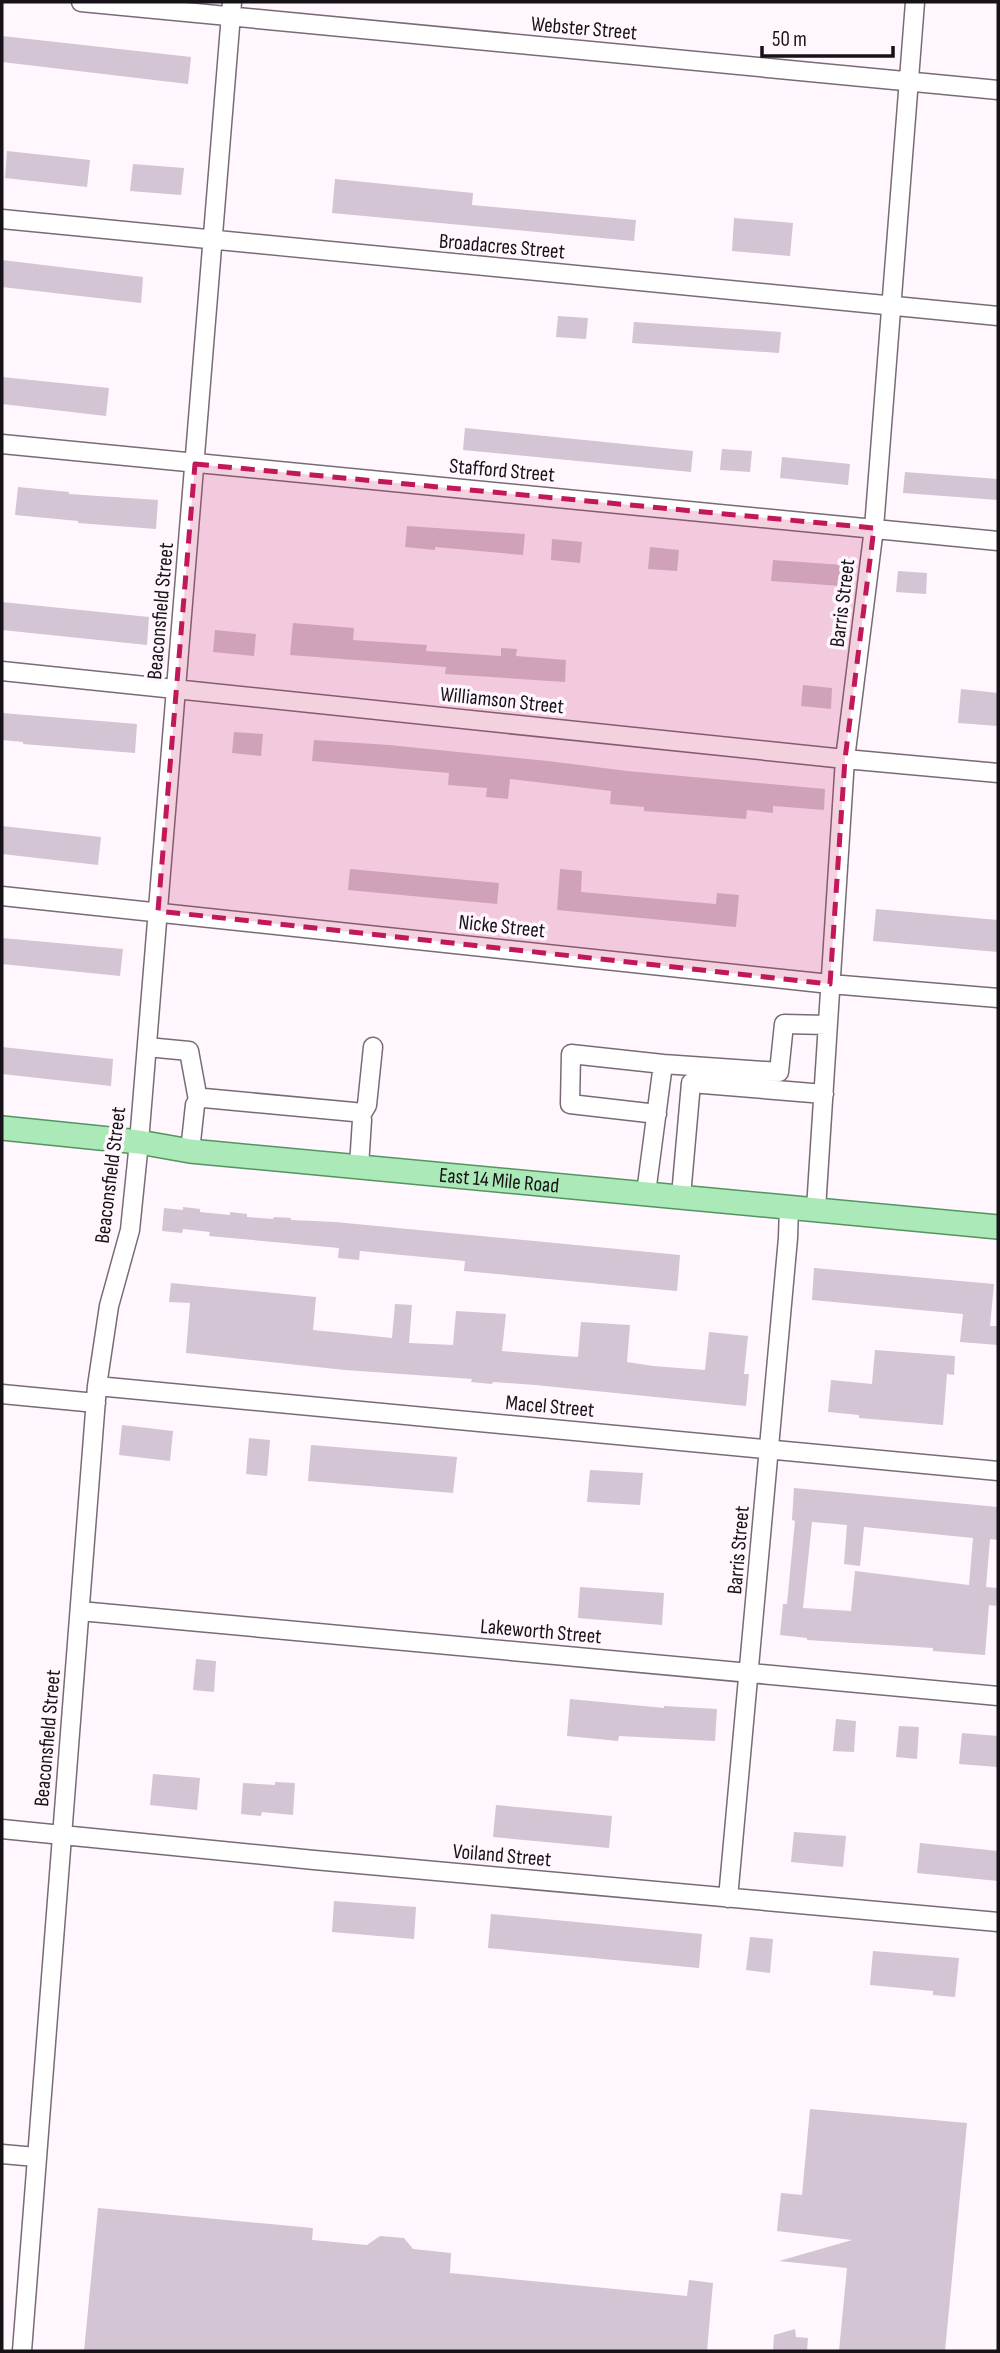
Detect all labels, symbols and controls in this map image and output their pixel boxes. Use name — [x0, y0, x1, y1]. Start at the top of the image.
street label: Webster Street — [530, 11, 638, 46]
scale bar — [762, 14, 893, 58]
text: 50 m — [772, 27, 807, 52]
street label: Broadacres Street — [438, 229, 566, 264]
street label: Stafford Street — [448, 453, 556, 488]
street label: Beaconsfield Street — [142, 542, 179, 681]
street label: Barris Street — [825, 558, 860, 649]
street label: Williamson Street — [439, 682, 565, 719]
street label: Nicke Street — [457, 910, 546, 943]
street label: Beaconsfield Street — [90, 1105, 131, 1245]
street label: East 14 Mile Road — [438, 1162, 560, 1199]
street label: Macel Street — [505, 1390, 595, 1423]
street label: Barris Street — [722, 1505, 755, 1595]
street label: Lakeworth Street — [479, 1614, 603, 1649]
street label: Beaconsfield Street — [29, 1669, 66, 1808]
street label: Voiland Street — [452, 1839, 552, 1872]

